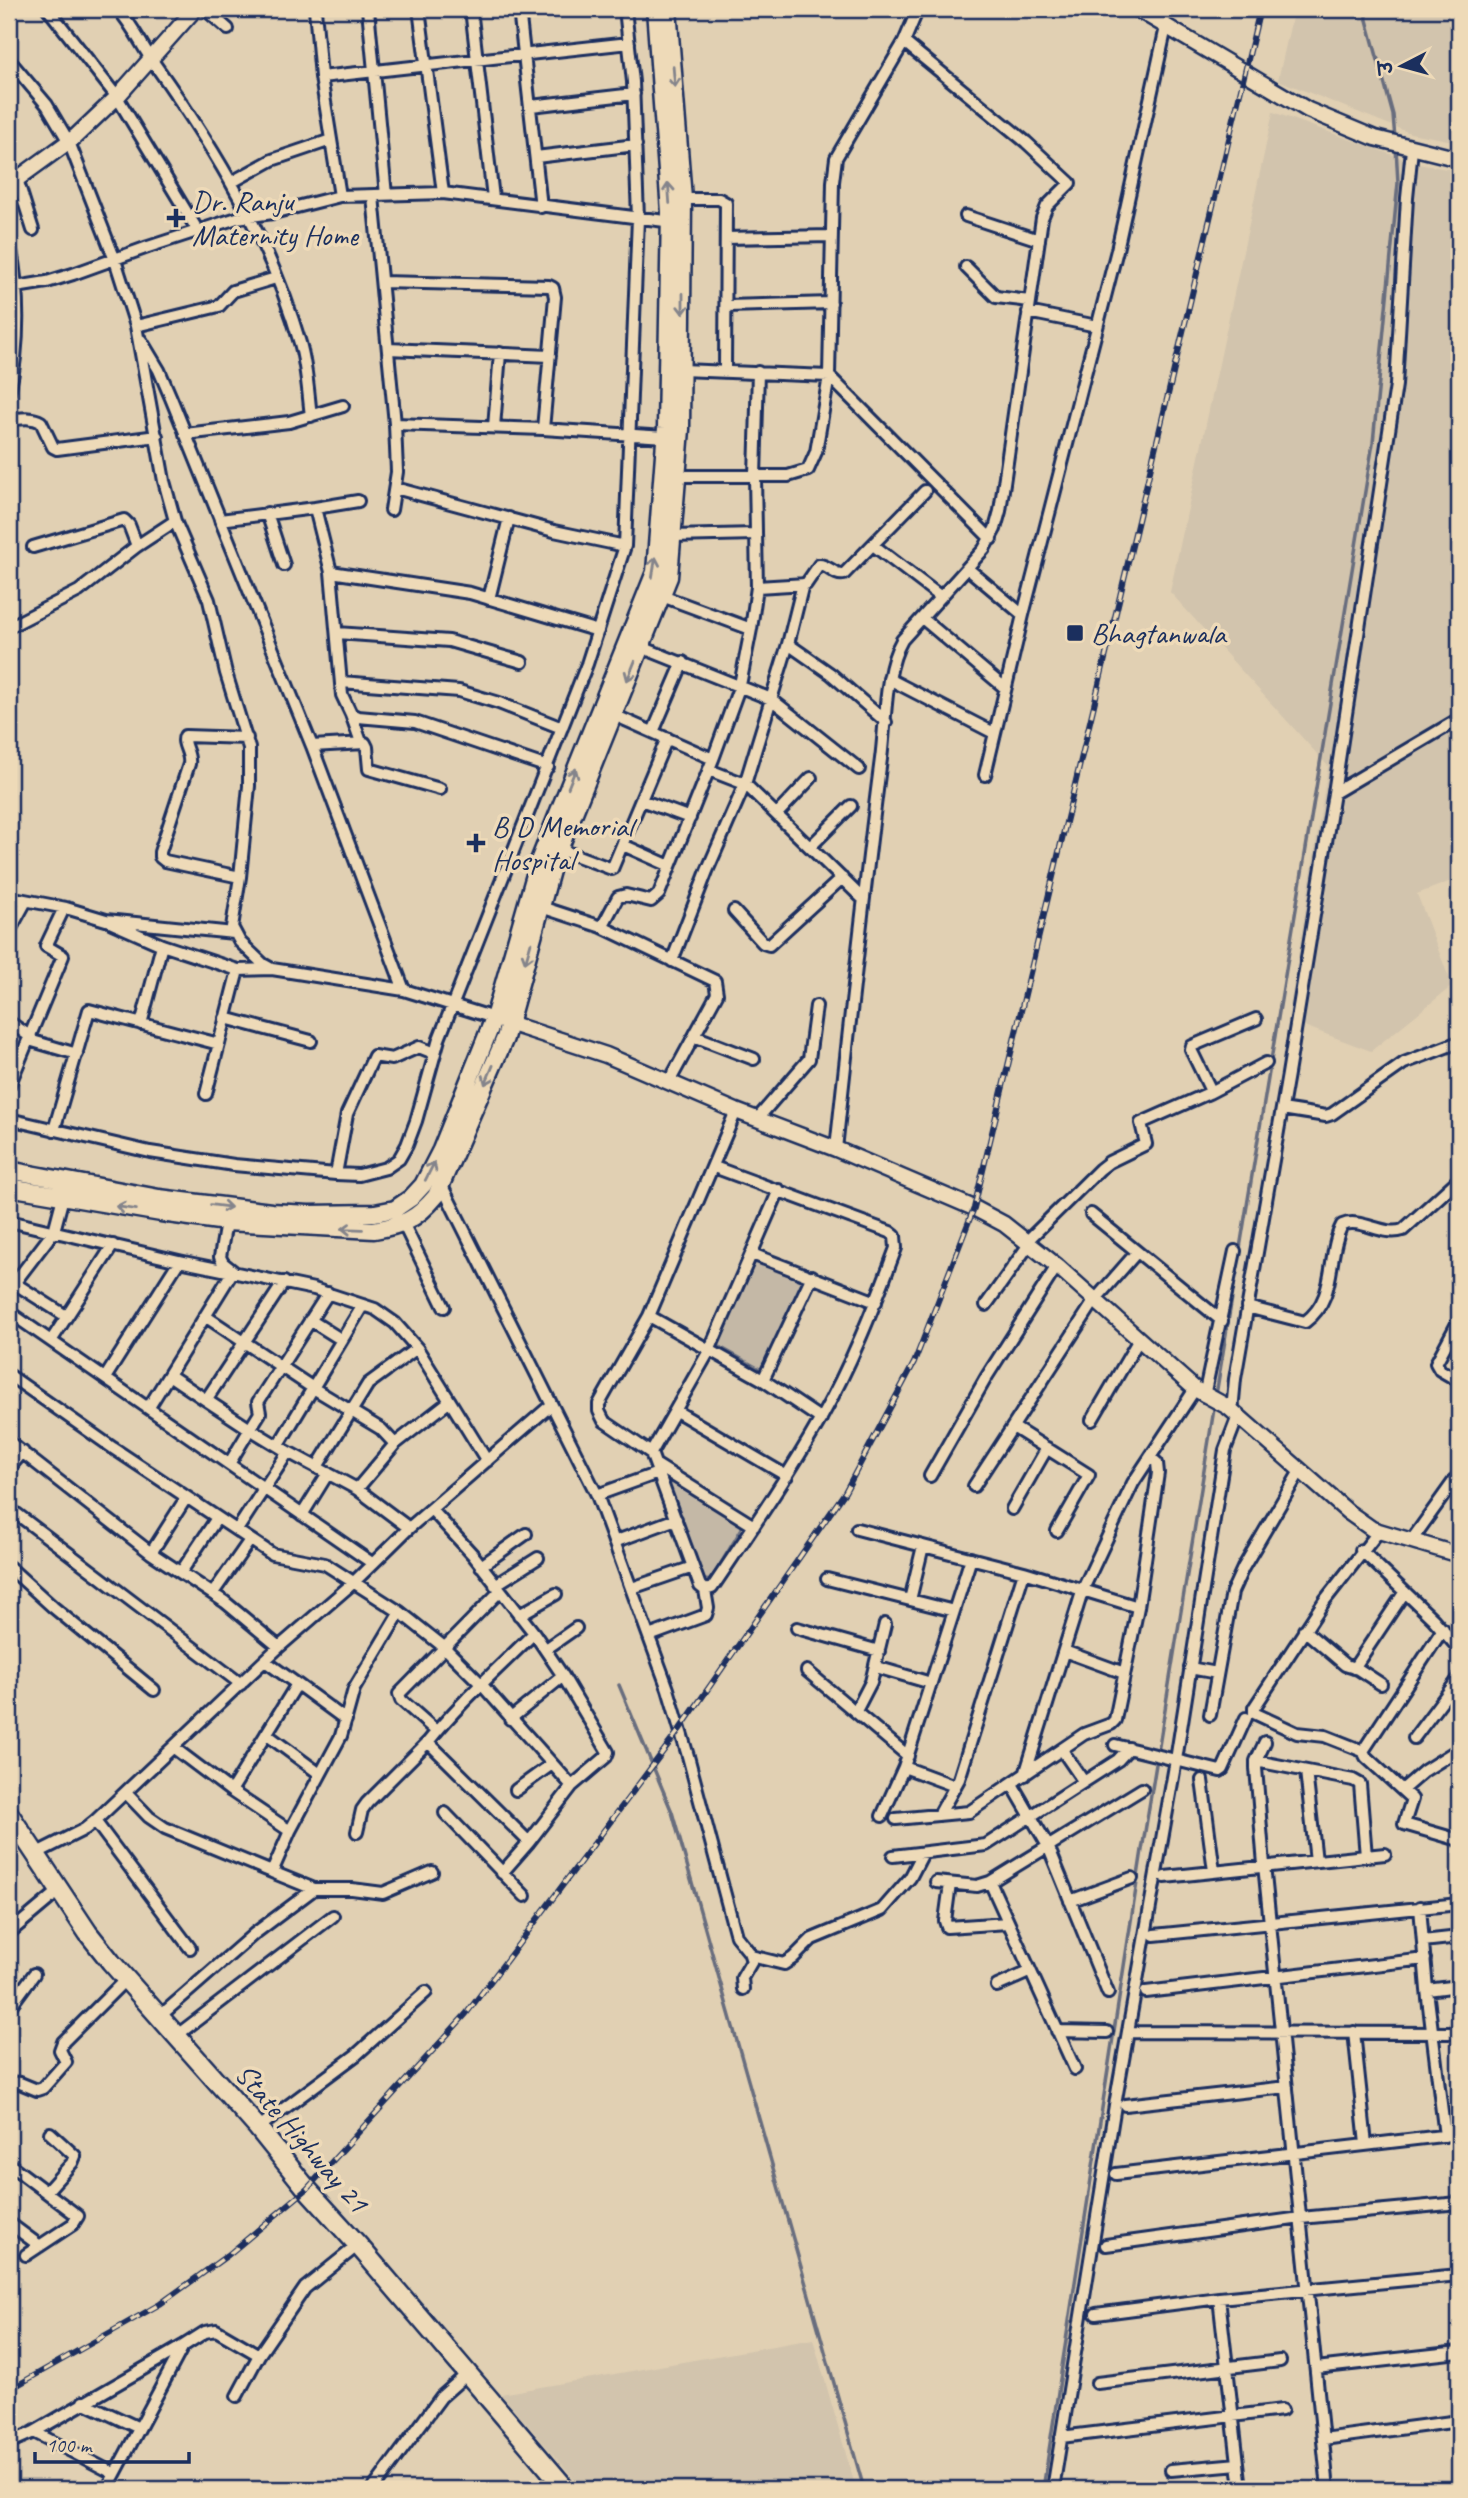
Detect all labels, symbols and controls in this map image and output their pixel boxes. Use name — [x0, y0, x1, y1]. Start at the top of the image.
north arrow — [1366, 32, 1436, 102]
text: उ — [1373, 58, 1399, 77]
one-way arrow — [668, 65, 681, 88]
place label: Dr. Ranju Maternity Home — [192, 182, 360, 254]
one-way arrow — [662, 182, 675, 205]
marker: Dr. Ranju Maternity Home — [166, 208, 186, 228]
one-way arrow — [676, 292, 690, 315]
one-way arrow — [648, 556, 661, 579]
place label: Bhagtanwala — [1091, 614, 1228, 652]
marker: Bhagtanwala — [1065, 623, 1085, 643]
one-way arrow — [624, 659, 637, 681]
one-way arrow — [566, 768, 579, 790]
place label: B D Memorial Hospital — [492, 807, 638, 879]
marker: B D Memorial Hospital — [466, 833, 486, 853]
one-way arrow — [520, 942, 533, 964]
one-way arrow — [482, 1064, 495, 1085]
one-way arrow — [424, 1161, 438, 1182]
one-way arrow — [209, 1200, 232, 1213]
one-way arrow — [115, 1201, 138, 1214]
one-way arrow — [341, 1222, 364, 1235]
street label: State Highway 21 — [227, 2056, 378, 2222]
scale bar — [35, 2421, 189, 2465]
text: 100 m — [46, 2432, 93, 2458]

